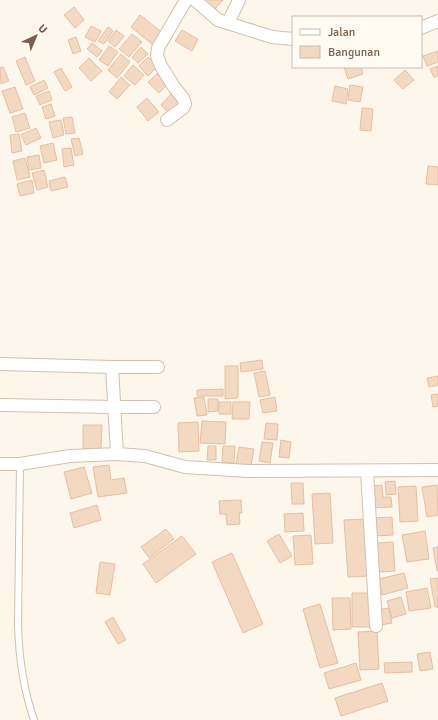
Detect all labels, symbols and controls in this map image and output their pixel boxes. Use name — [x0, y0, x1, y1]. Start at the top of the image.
north arrow — [16, 16, 56, 56]
legend — [292, 16, 422, 68]
text: U — [35, 22, 50, 36]
text: Jalan — [328, 25, 355, 40]
text: Bangunan — [328, 45, 380, 60]

